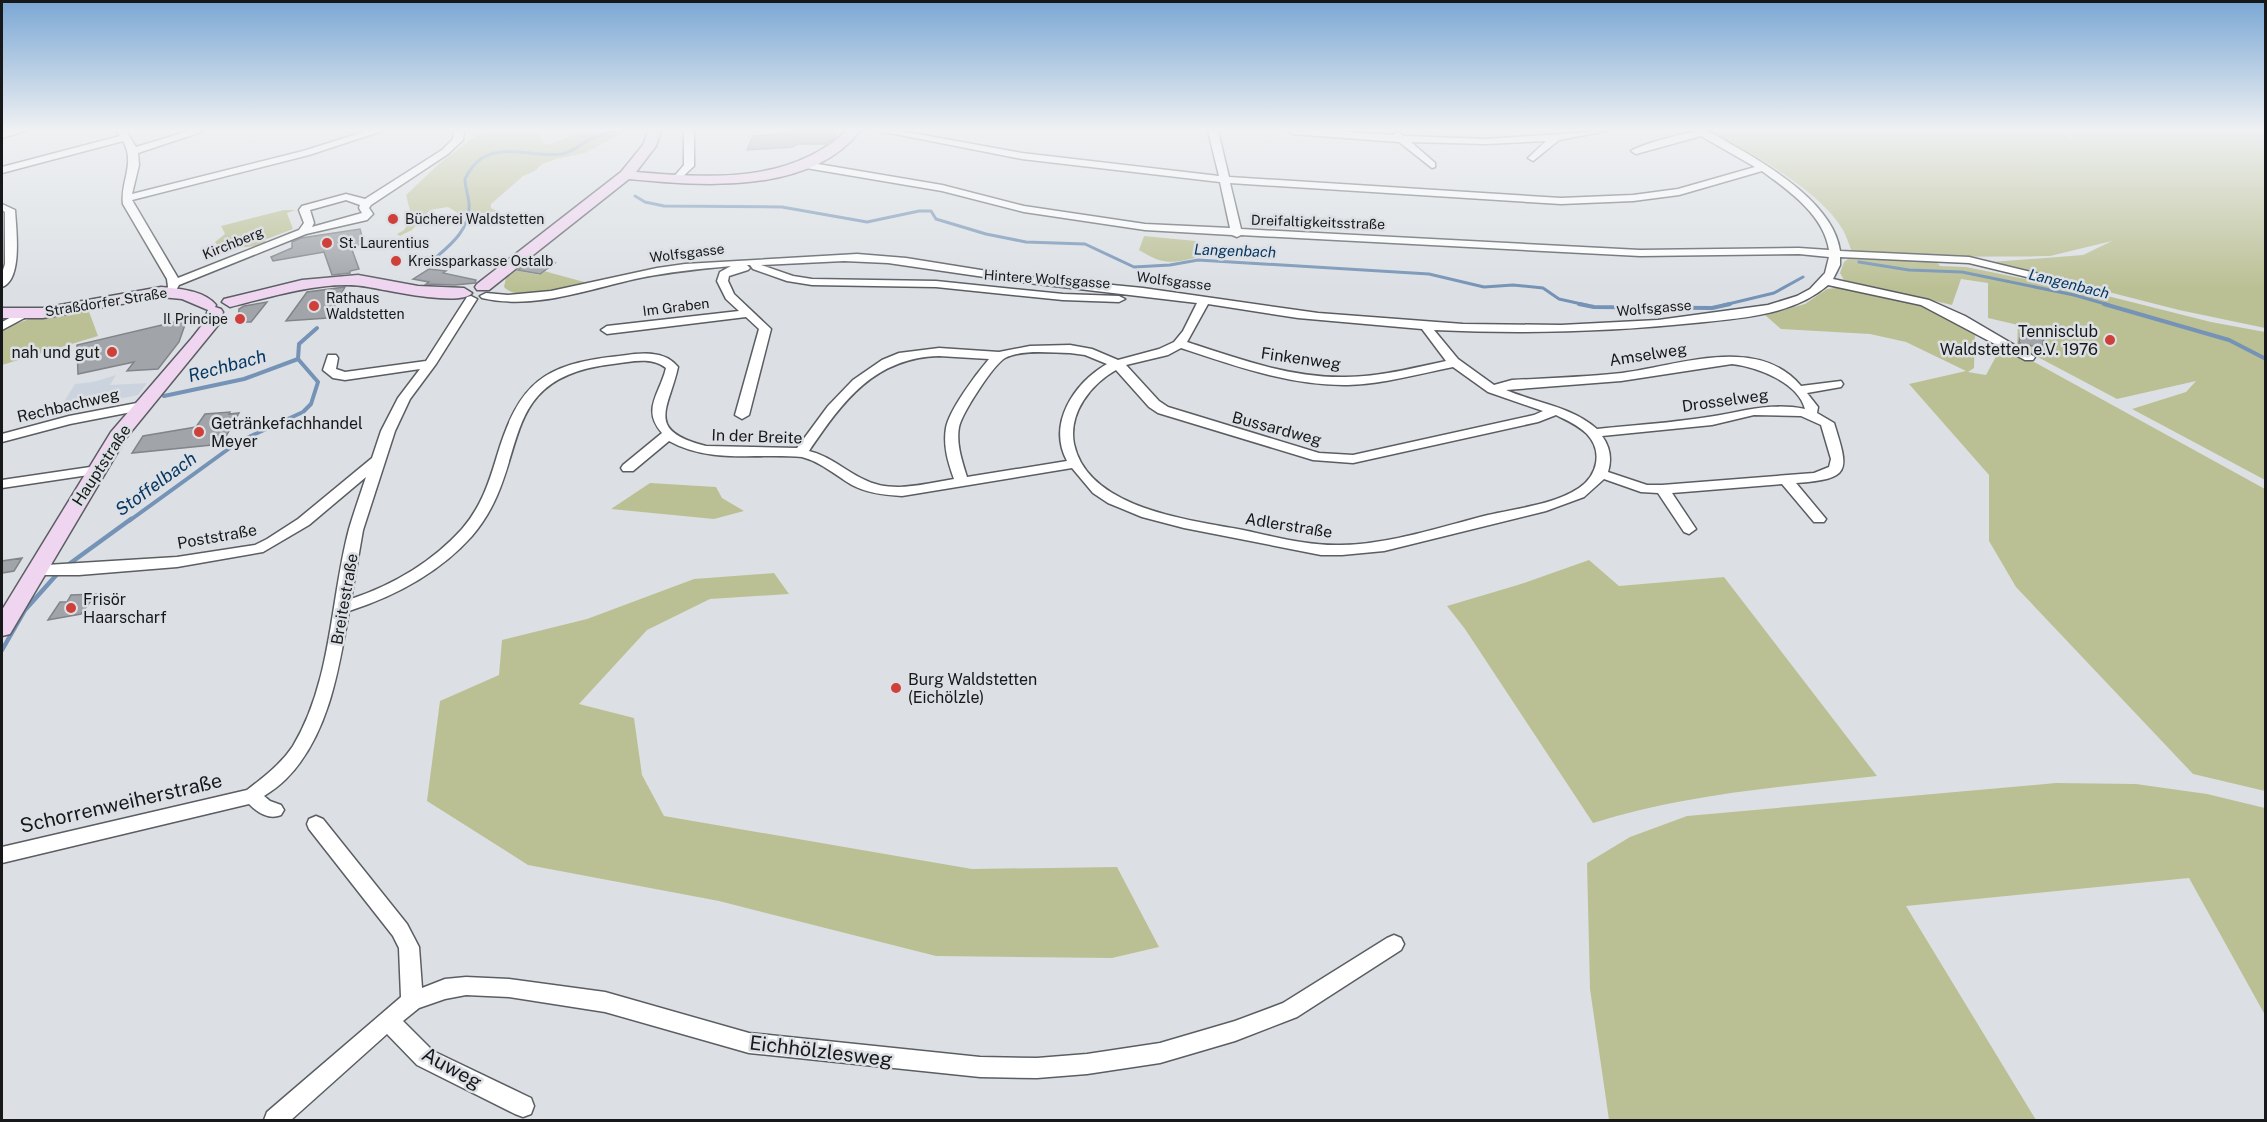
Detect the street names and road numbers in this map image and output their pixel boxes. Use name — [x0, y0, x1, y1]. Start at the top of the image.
street label: Dreifaltigkeitsstraße — [1251, 212, 1385, 232]
street label: Kirchberg — [200, 223, 266, 262]
street label: Wolfsgasse — [649, 240, 725, 266]
street label: Hintere Wolfsgasse — [983, 267, 1111, 291]
street label: Wolfsgasse — [1136, 268, 1212, 294]
street label: Straßdorfer Straße — [44, 284, 168, 320]
street label: Im Graben — [642, 295, 710, 319]
street label: Wolfsgasse — [1616, 297, 1692, 319]
street label: Amselweg — [1608, 339, 1688, 370]
street label: Finkenweg — [1260, 343, 1342, 374]
street label: Rechbachweg — [15, 384, 121, 427]
street label: Drosselweg — [1681, 385, 1770, 416]
street label: Bussardweg — [1230, 407, 1324, 450]
street label: Hauptstraße — [68, 421, 135, 510]
street label: In der Breite — [711, 425, 803, 448]
street label: Adlerstraße — [1244, 509, 1334, 542]
street label: Poststraße — [176, 520, 258, 553]
street label: Breitestraße — [327, 552, 362, 646]
street label: Schorrenweiherstraße — [18, 768, 224, 838]
street label: Eichhölzlesweg — [748, 1030, 894, 1072]
street label: Auweg — [418, 1042, 486, 1094]

